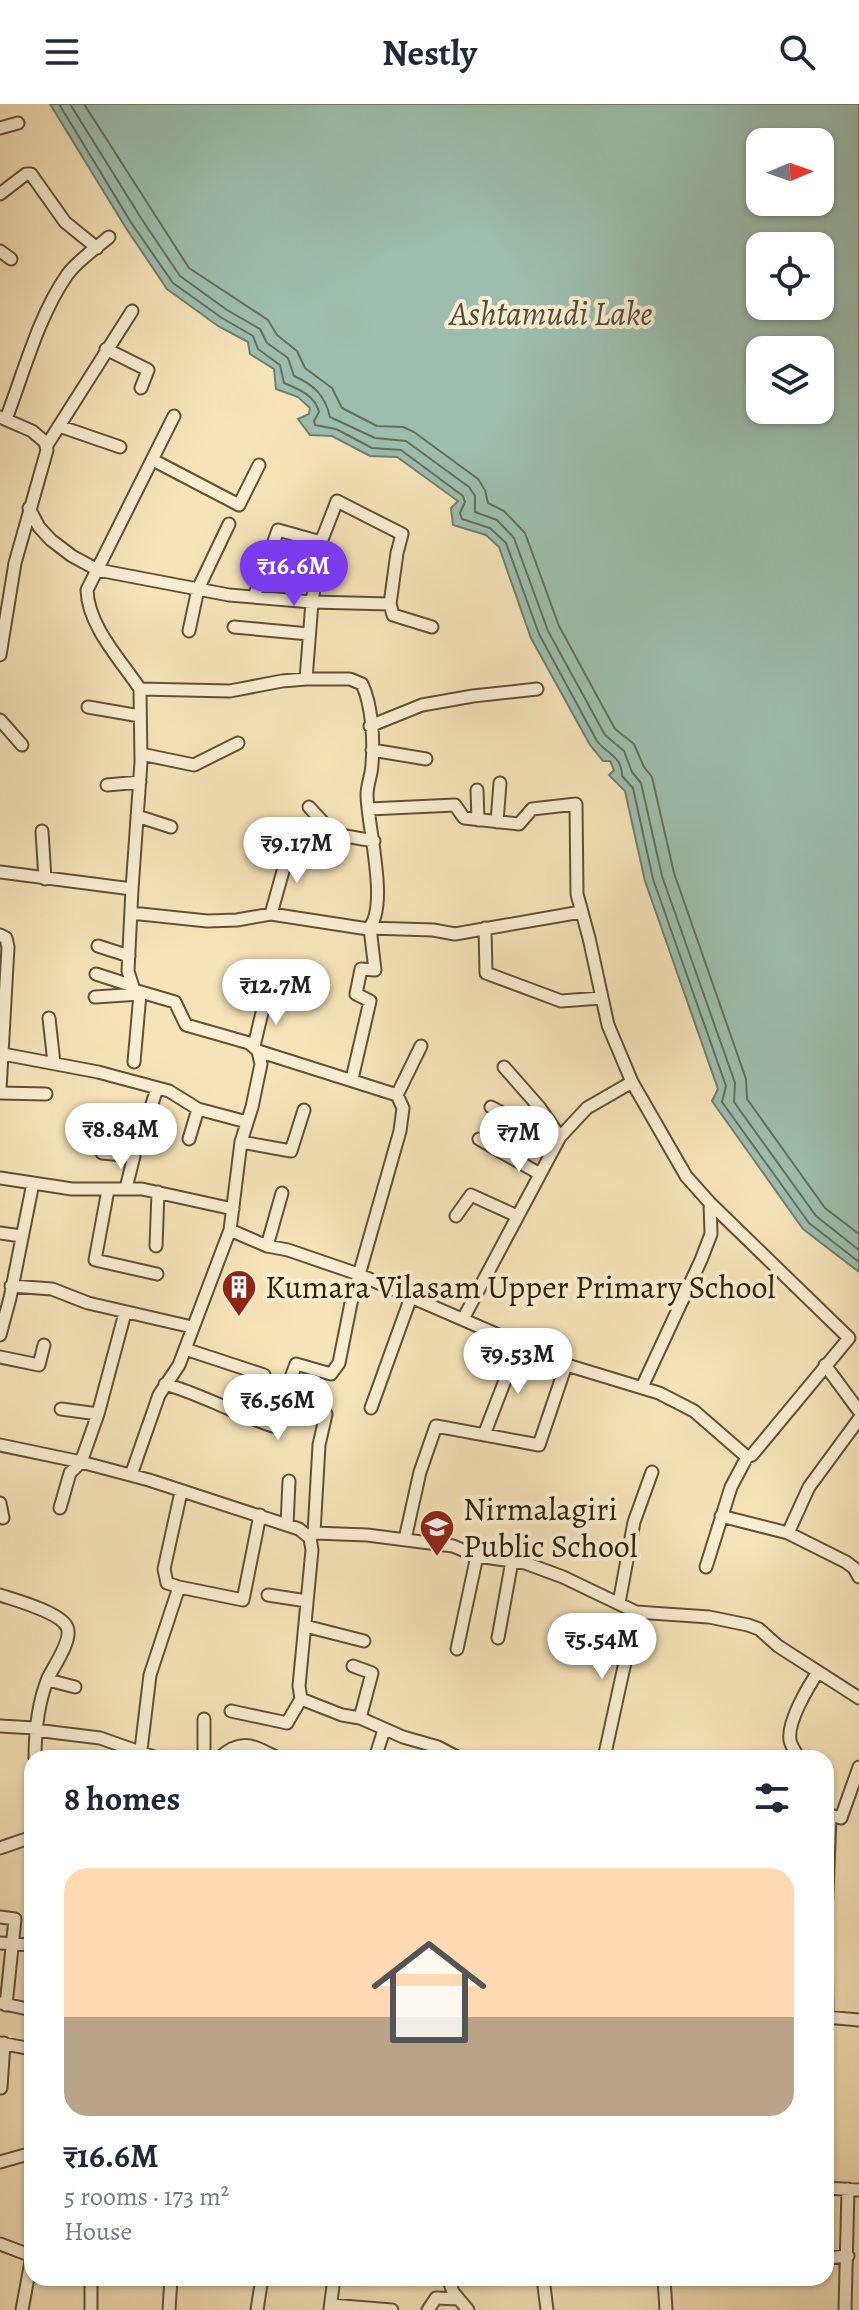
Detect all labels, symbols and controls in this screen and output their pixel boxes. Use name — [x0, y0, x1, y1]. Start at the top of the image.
text: Nestly — [382, 28, 477, 77]
icon: menu — [40, 30, 84, 74]
icon: search — [775, 30, 819, 74]
north arrow — [746, 128, 834, 216]
map controls — [746, 128, 834, 424]
button: locate — [746, 232, 834, 320]
water label: Ashtamudi Lake — [447, 290, 653, 337]
button: layers — [746, 336, 834, 424]
pin: ₹16.6M — [229, 540, 359, 608]
text: ₹16.6M — [258, 548, 330, 583]
pin: ₹9.17M — [232, 817, 362, 885]
text: ₹9.17M — [261, 825, 333, 860]
pin: ₹12.7M — [211, 959, 341, 1027]
text: ₹12.7M — [240, 967, 312, 1002]
pin: ₹8.84M — [56, 1103, 186, 1171]
pin: ₹7M — [480, 1106, 558, 1174]
text: ₹8.84M — [83, 1111, 159, 1146]
text: ₹7M — [498, 1114, 540, 1149]
place label: Kumara Vilasam Upper Primary School — [265, 1265, 775, 1309]
building icon: Kumara Vilasam Upper Primary School — [220, 1268, 258, 1318]
pin: ₹9.53M — [453, 1328, 583, 1396]
text: ₹9.53M — [481, 1336, 555, 1371]
pin: ₹6.56M — [213, 1374, 343, 1442]
text: ₹6.56M — [241, 1382, 315, 1417]
place label: Nirmalagiri Public School — [463, 1487, 638, 1568]
school or university icon: Nirmalagiri Public School — [418, 1508, 456, 1558]
pin: ₹5.54M — [537, 1613, 667, 1681]
text: ₹5.54M — [565, 1621, 639, 1656]
text: 8 homes — [64, 1775, 180, 1822]
icon: filters — [750, 1776, 794, 1820]
icon: home — [357, 1920, 501, 2064]
text: ₹16.6M — [64, 2132, 159, 2179]
text: 5 rooms · 173 m² — [64, 2179, 229, 2214]
text: House — [64, 2214, 132, 2249]

